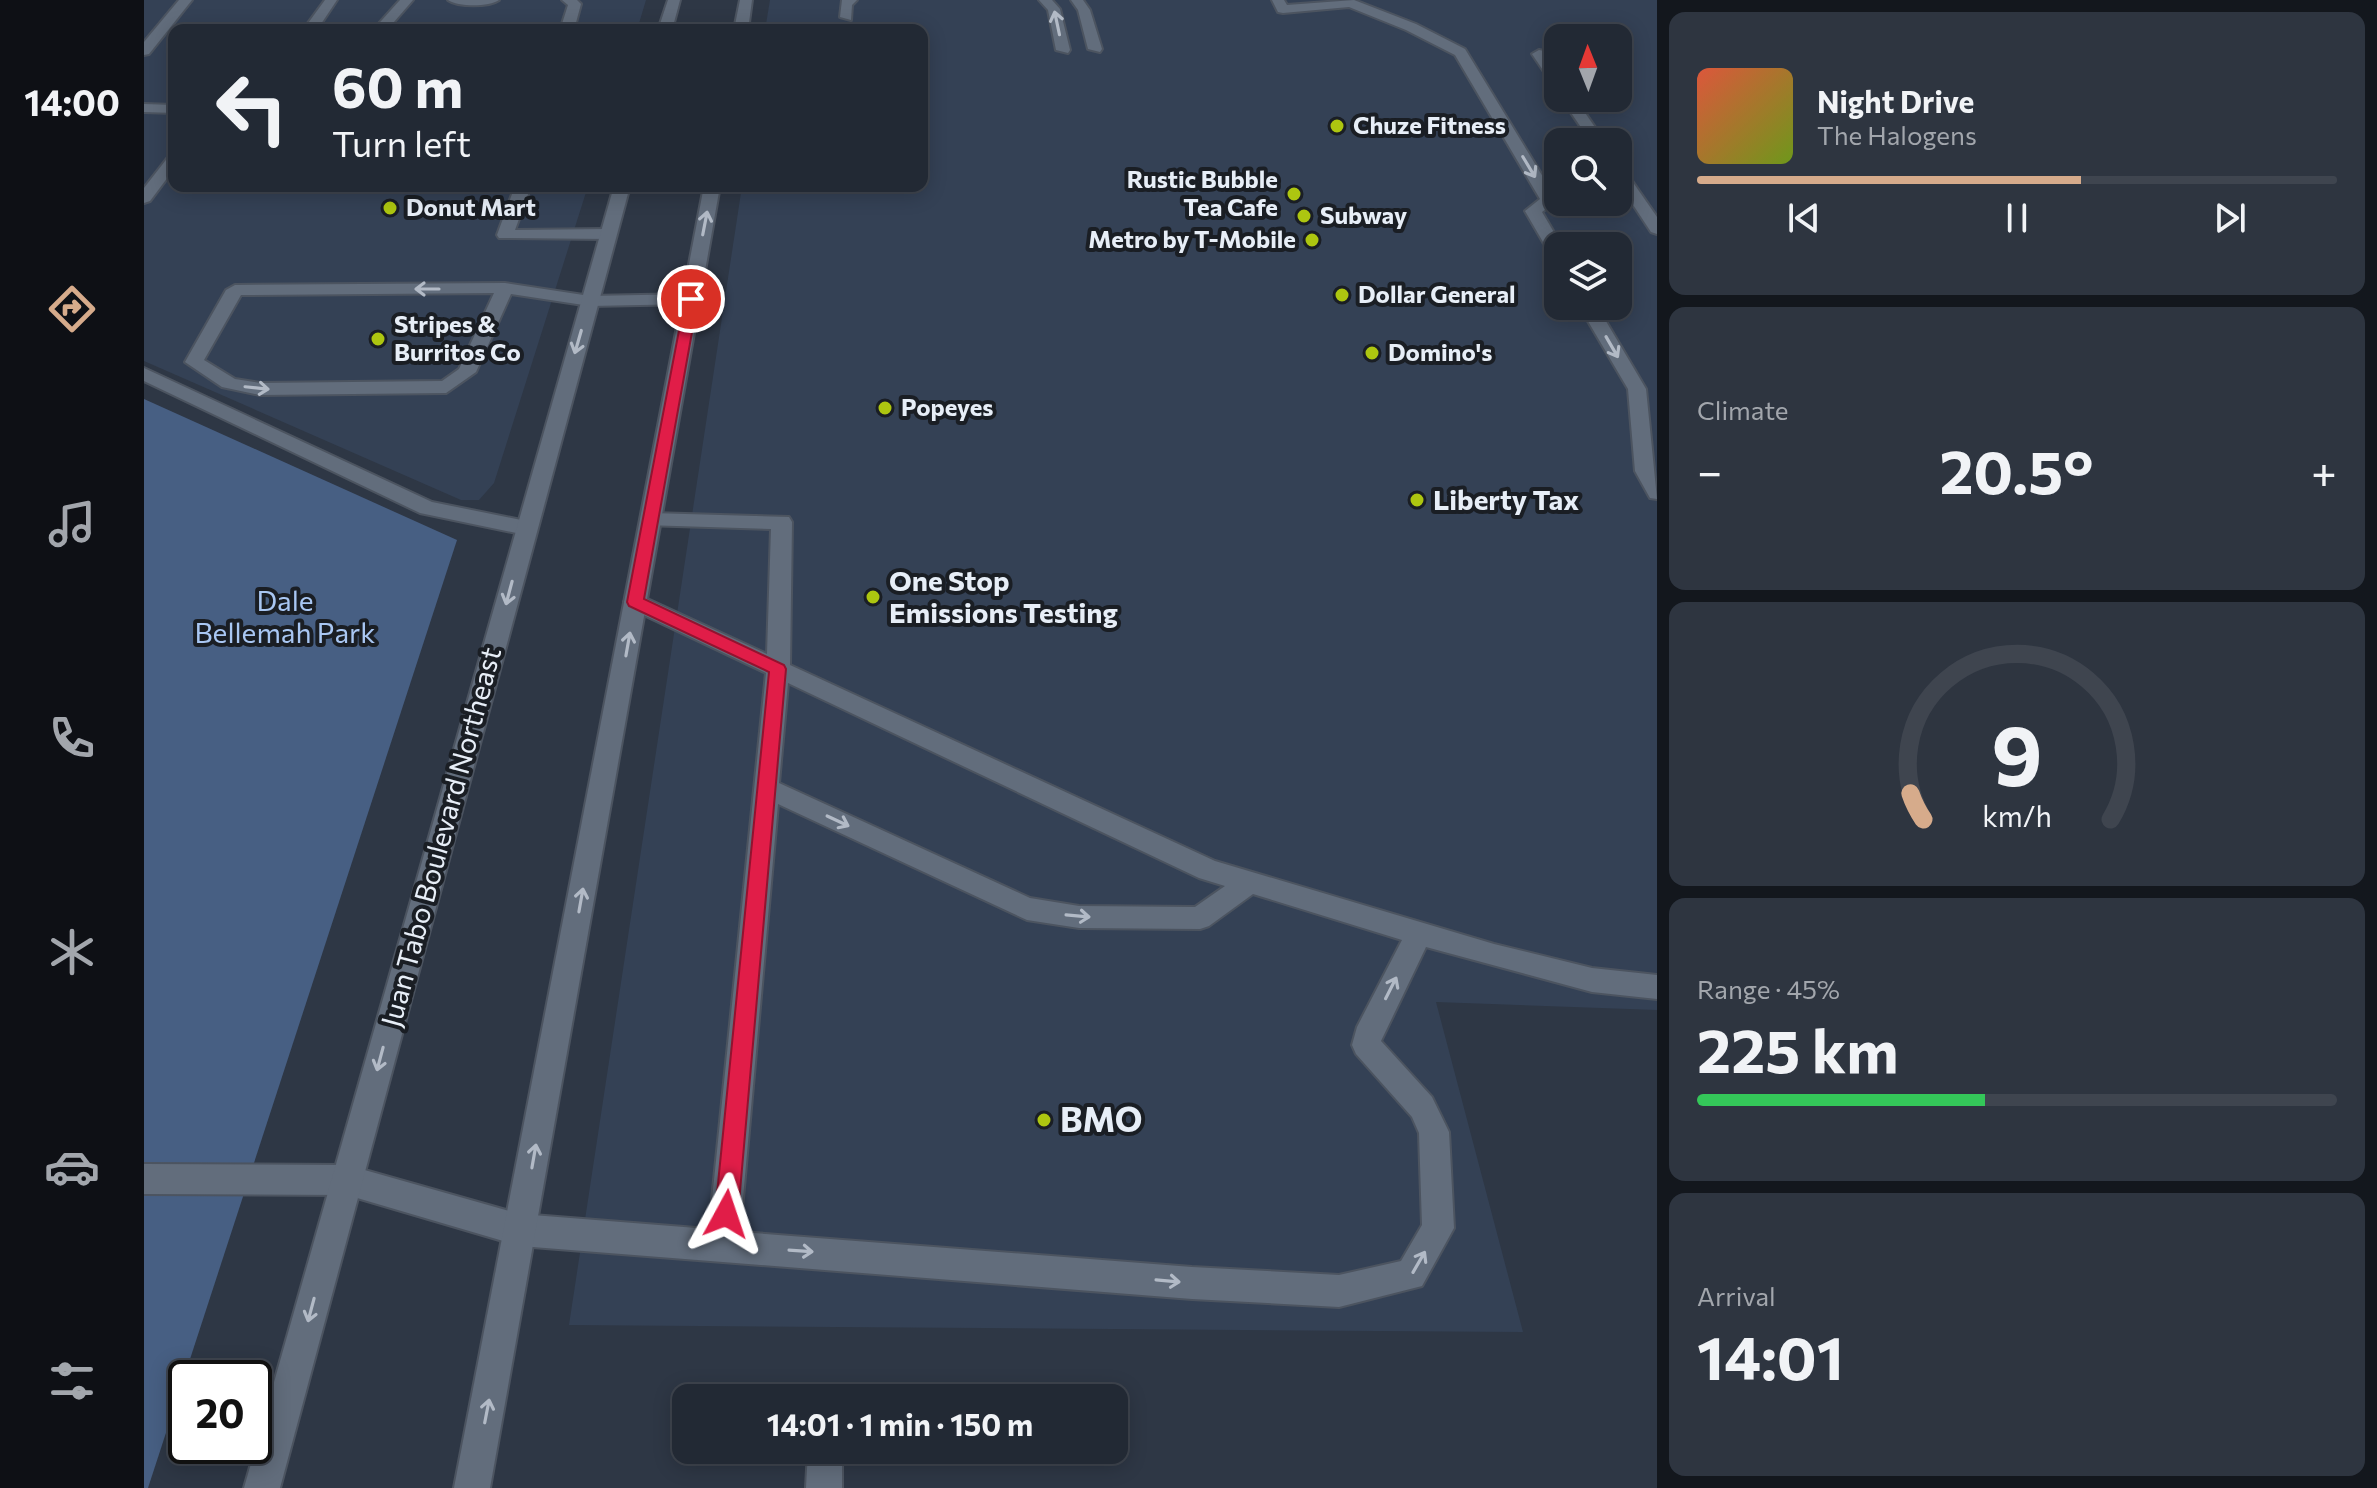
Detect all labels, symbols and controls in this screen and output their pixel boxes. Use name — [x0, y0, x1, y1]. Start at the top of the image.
one-way arrow — [1049, 11, 1064, 36]
north arrow — [1544, 24, 1632, 112]
map controls — [1544, 24, 1632, 320]
text: 60 m — [332, 51, 463, 120]
icon: left — [200, 56, 304, 160]
text: 14:00 — [24, 79, 120, 123]
text: Night Drive — [1817, 82, 1974, 119]
place label: Chuze Fitness — [1353, 110, 1506, 139]
marker: Chuze Fitness — [1328, 117, 1346, 135]
text: The Halogens — [1817, 119, 1977, 150]
text: Turn left — [332, 120, 471, 164]
button: search — [1544, 128, 1632, 216]
one-way arrow — [1521, 155, 1537, 178]
place label: Rustic Bubble Tea Cafe — [1127, 164, 1278, 221]
marker: Rustic Bubble Tea Cafe — [1285, 185, 1303, 203]
place label: Donut Mart — [406, 192, 536, 221]
icon: previous — [1782, 196, 1826, 240]
icon: pause — [1995, 196, 2039, 240]
icon: next — [2208, 196, 2252, 240]
marker: Donut Mart — [381, 199, 399, 217]
place label: Subway — [1320, 200, 1407, 229]
marker: Subway — [1295, 207, 1313, 225]
one-way arrow — [699, 211, 714, 237]
place label: Metro by T-Mobile — [1088, 224, 1296, 253]
marker: Metro by T-Mobile — [1303, 231, 1321, 249]
button: layers — [1544, 232, 1632, 320]
pin — [657, 265, 725, 333]
icon: arrive — [669, 277, 713, 321]
place label: Dollar General — [1358, 279, 1516, 308]
icon: directions — [44, 281, 100, 337]
one-way arrow — [414, 281, 441, 297]
marker: Dollar General — [1333, 286, 1351, 304]
place label: Stripes & Burritos Co — [394, 309, 521, 366]
one-way arrow — [570, 329, 585, 355]
marker: Stripes & Burritos Co — [369, 330, 387, 348]
one-way arrow — [1605, 335, 1621, 358]
place label: Domino's — [1388, 337, 1492, 366]
marker: Domino's — [1363, 344, 1381, 362]
one-way arrow — [244, 380, 270, 395]
place label: Popeyes — [901, 392, 994, 421]
text: Climate — [1697, 394, 1789, 425]
marker: Popeyes — [876, 399, 894, 417]
text: 20.5° — [1940, 433, 2094, 506]
text: − — [1697, 443, 1722, 497]
text: + — [2311, 443, 2337, 497]
place label: Liberty Tax — [1433, 482, 1579, 516]
marker: Liberty Tax — [1408, 491, 1426, 509]
icon: music — [44, 496, 100, 552]
place label: One Stop Emissions Testing — [889, 563, 1118, 629]
one-way arrow — [500, 579, 515, 605]
park label: Dale Bellemah Park — [195, 583, 375, 649]
marker: One Stop Emissions Testing — [864, 588, 882, 606]
one-way arrow — [621, 632, 636, 657]
street label: Juan Tabo Boulevard Northeast — [373, 643, 507, 1030]
text: 9 — [1991, 701, 2043, 803]
icon: phone — [44, 710, 100, 766]
text: km/h — [1982, 798, 2052, 833]
one-way arrow — [826, 814, 850, 829]
one-way arrow — [574, 888, 589, 913]
one-way arrow — [1064, 909, 1091, 924]
icon: climate — [44, 924, 100, 980]
text: Range · 45% — [1697, 973, 1840, 1004]
one-way arrow — [1383, 977, 1399, 1001]
text: 225 km — [1697, 1012, 1899, 1085]
one-way arrow — [372, 1046, 387, 1072]
place label: BMO — [1060, 1097, 1142, 1139]
marker: BMO — [1035, 1111, 1053, 1129]
icon: car — [44, 1139, 100, 1195]
one-way arrow — [527, 1143, 542, 1169]
position arrow — [684, 1172, 768, 1256]
one-way arrow — [787, 1244, 814, 1259]
one-way arrow — [1411, 1251, 1427, 1274]
one-way arrow — [1154, 1274, 1181, 1289]
text: Arrival — [1697, 1280, 1776, 1311]
one-way arrow — [302, 1296, 317, 1322]
text: 14:01 — [1697, 1319, 1844, 1392]
icon: filters — [44, 1353, 100, 1409]
speed limit sign: 20 — [168, 1360, 272, 1464]
one-way arrow — [480, 1399, 495, 1425]
text: 14:01 · 1 min · 150 m — [767, 1405, 1033, 1442]

